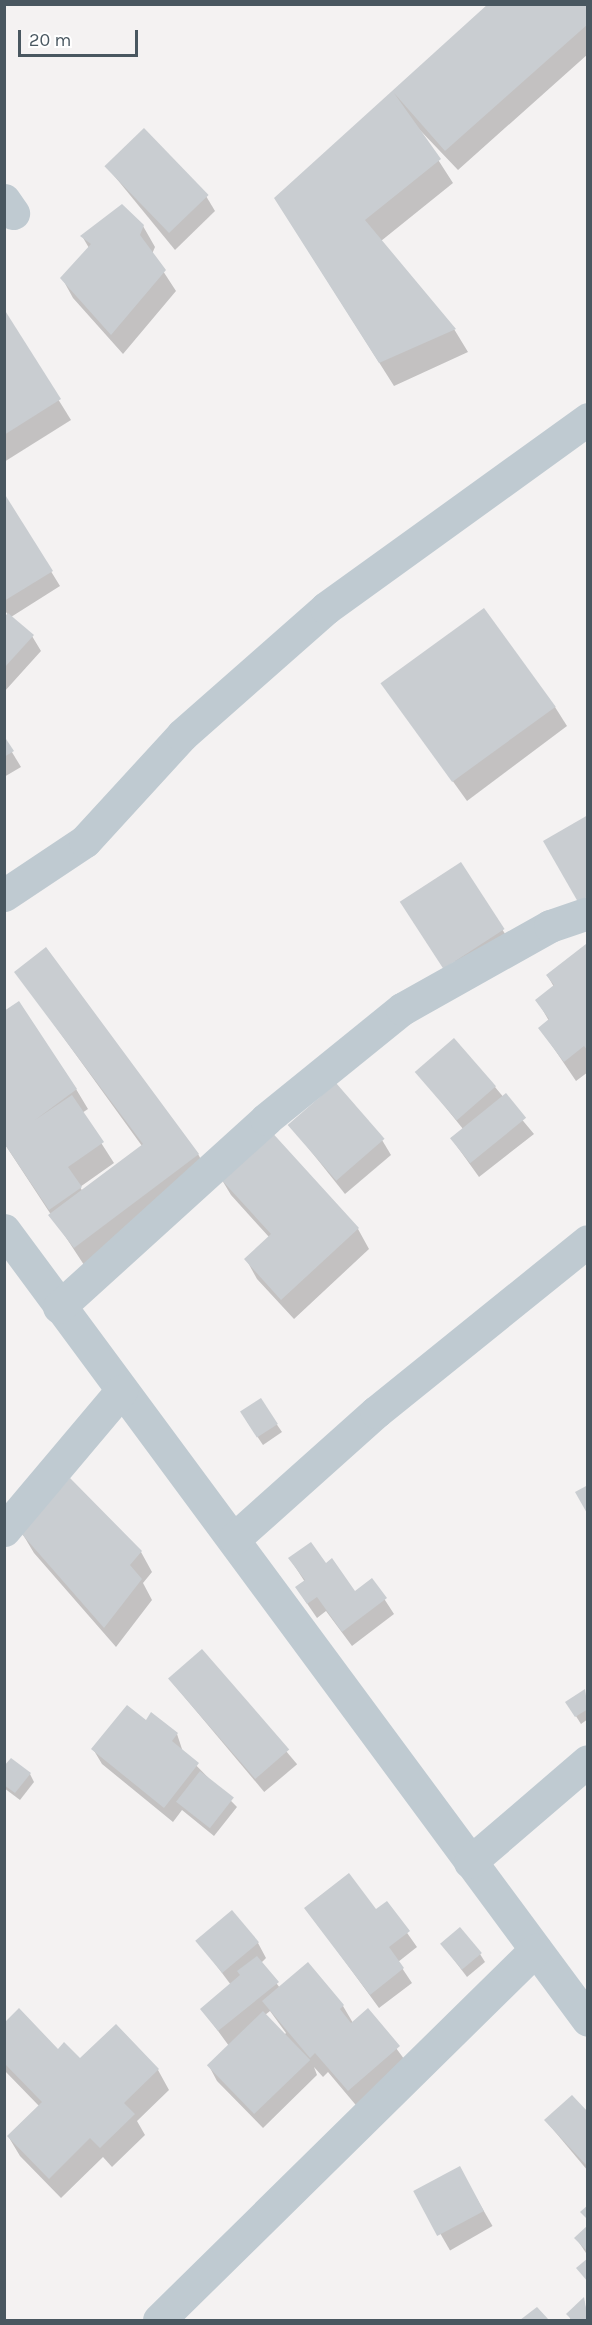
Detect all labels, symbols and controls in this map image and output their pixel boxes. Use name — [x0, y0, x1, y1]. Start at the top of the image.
scale bar — [21, 18, 141, 56]
text: 20 m — [29, 29, 71, 51]

